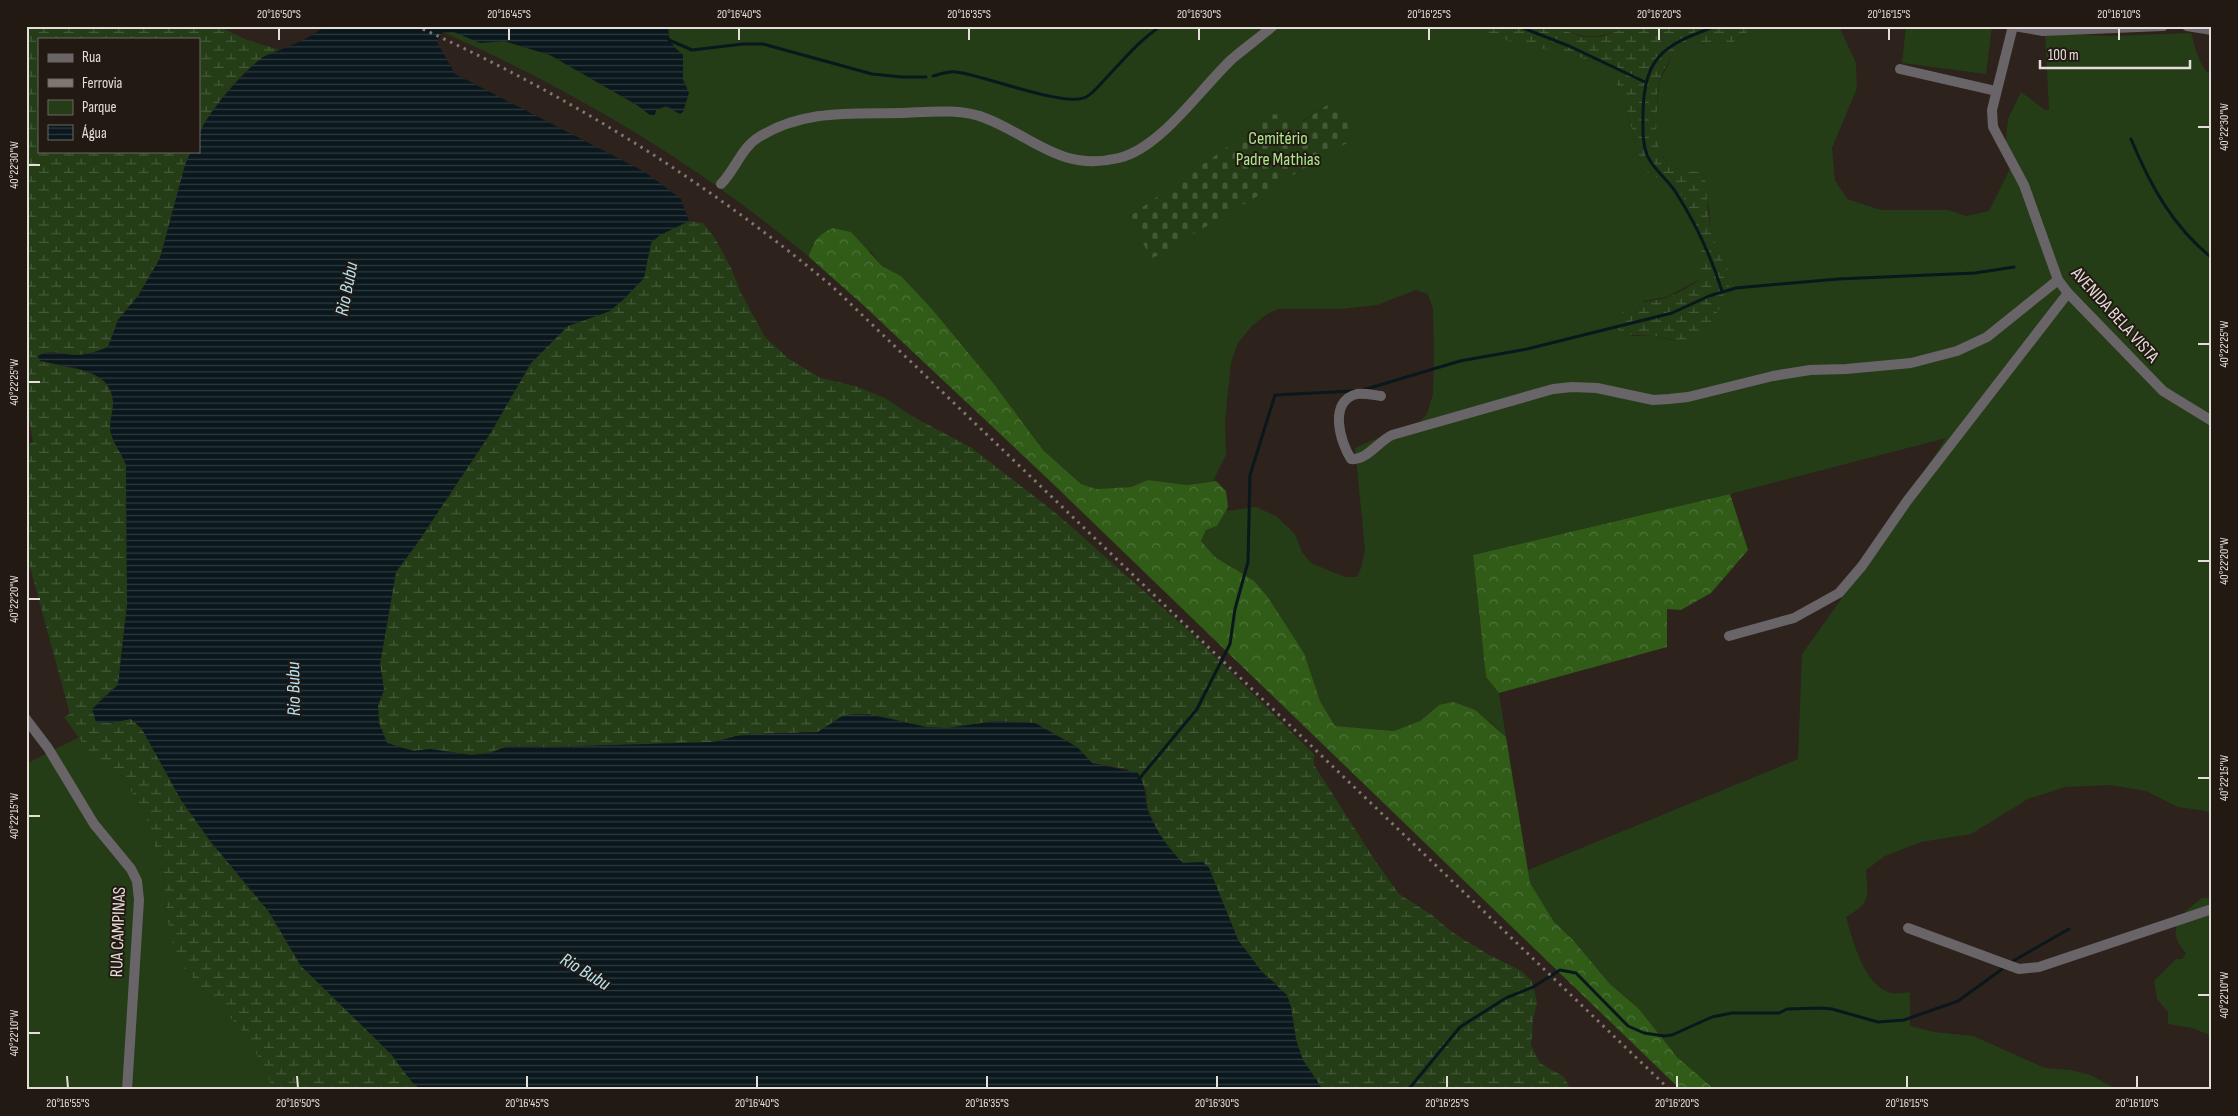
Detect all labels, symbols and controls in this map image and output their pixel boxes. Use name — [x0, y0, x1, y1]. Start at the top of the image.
text: 20°16'50"S — [257, 7, 301, 22]
text: 20°16'45"S — [487, 7, 531, 22]
text: 20°16'40"S — [717, 7, 761, 22]
text: 20°16'35"S — [947, 7, 991, 22]
text: 20°16'30"S — [1177, 7, 1221, 22]
text: 20°16'25"S — [1407, 7, 1451, 22]
text: 20°16'20"S — [1637, 7, 1681, 22]
text: 20°16'15"S — [1868, 7, 1910, 22]
text: 20°16'10"S — [2097, 7, 2141, 22]
legend — [38, 38, 200, 152]
scale bar — [2040, 38, 2190, 70]
text: 100 m — [2048, 46, 2079, 65]
text: Rua — [82, 48, 101, 67]
text: Ferrovia — [82, 74, 123, 93]
text: Parque — [82, 98, 117, 117]
text: 40°22'30"W — [2217, 103, 2232, 151]
text: Água — [81, 124, 107, 143]
park label: Cemitério Padre Mathias — [1236, 128, 1320, 170]
text: 40°22'30"W — [7, 141, 22, 189]
water label: Rio Bubu — [331, 260, 364, 318]
street label: AVENIDA BELA VISTA — [2066, 262, 2164, 367]
text: 40°22'25"W — [2217, 320, 2232, 367]
text: 40°22'25"W — [7, 358, 22, 405]
text: 40°22'20"W — [2217, 537, 2232, 585]
text: 40°22'20"W — [7, 575, 22, 623]
water label: Rio Bubu — [282, 661, 306, 716]
text: 40°22'15"W — [2217, 755, 2232, 801]
text: 40°22'15"W — [7, 793, 22, 839]
street label: RUA CAMPINAS — [106, 886, 130, 978]
water label: Rio Bubu — [556, 948, 614, 996]
text: 40°22'10"W — [2217, 972, 2232, 1018]
text: 40°22'10"W — [7, 1010, 22, 1056]
text: 20°16'55"S — [46, 1096, 90, 1111]
text: 20°16'50"S — [276, 1096, 320, 1111]
text: 20°16'45"S — [505, 1096, 549, 1111]
text: 20°16'40"S — [735, 1096, 779, 1111]
text: 20°16'35"S — [965, 1096, 1009, 1111]
text: 20°16'30"S — [1195, 1096, 1239, 1111]
text: 20°16'25"S — [1425, 1096, 1469, 1111]
text: 20°16'20"S — [1655, 1096, 1699, 1111]
text: 20°16'15"S — [1886, 1096, 1928, 1111]
text: 20°16'10"S — [2115, 1096, 2159, 1111]

